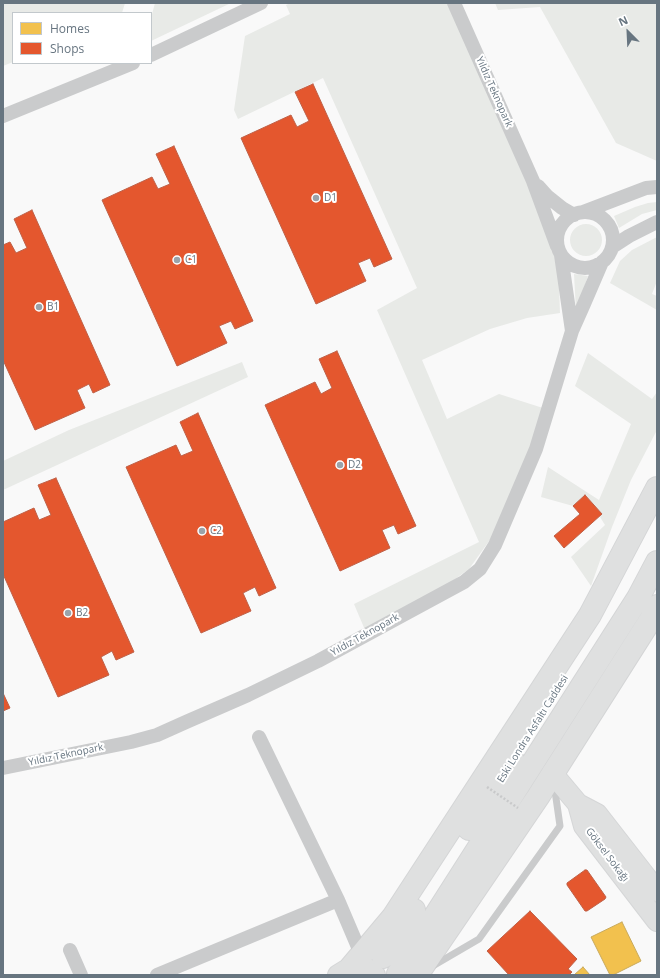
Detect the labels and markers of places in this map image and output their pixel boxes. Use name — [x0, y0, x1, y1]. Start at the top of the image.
place label: D1 — [324, 192, 337, 204]
marker: D1 — [311, 193, 321, 203]
place label: C1 — [185, 254, 197, 266]
marker: C1 — [172, 255, 182, 265]
place label: B1 — [47, 301, 59, 313]
marker: B1 — [34, 302, 44, 312]
place label: D2 — [348, 459, 361, 471]
marker: D2 — [335, 460, 345, 470]
place label: C2 — [210, 525, 222, 537]
marker: C2 — [197, 526, 207, 536]
place label: B2 — [76, 607, 88, 619]
marker: B2 — [63, 608, 73, 618]

